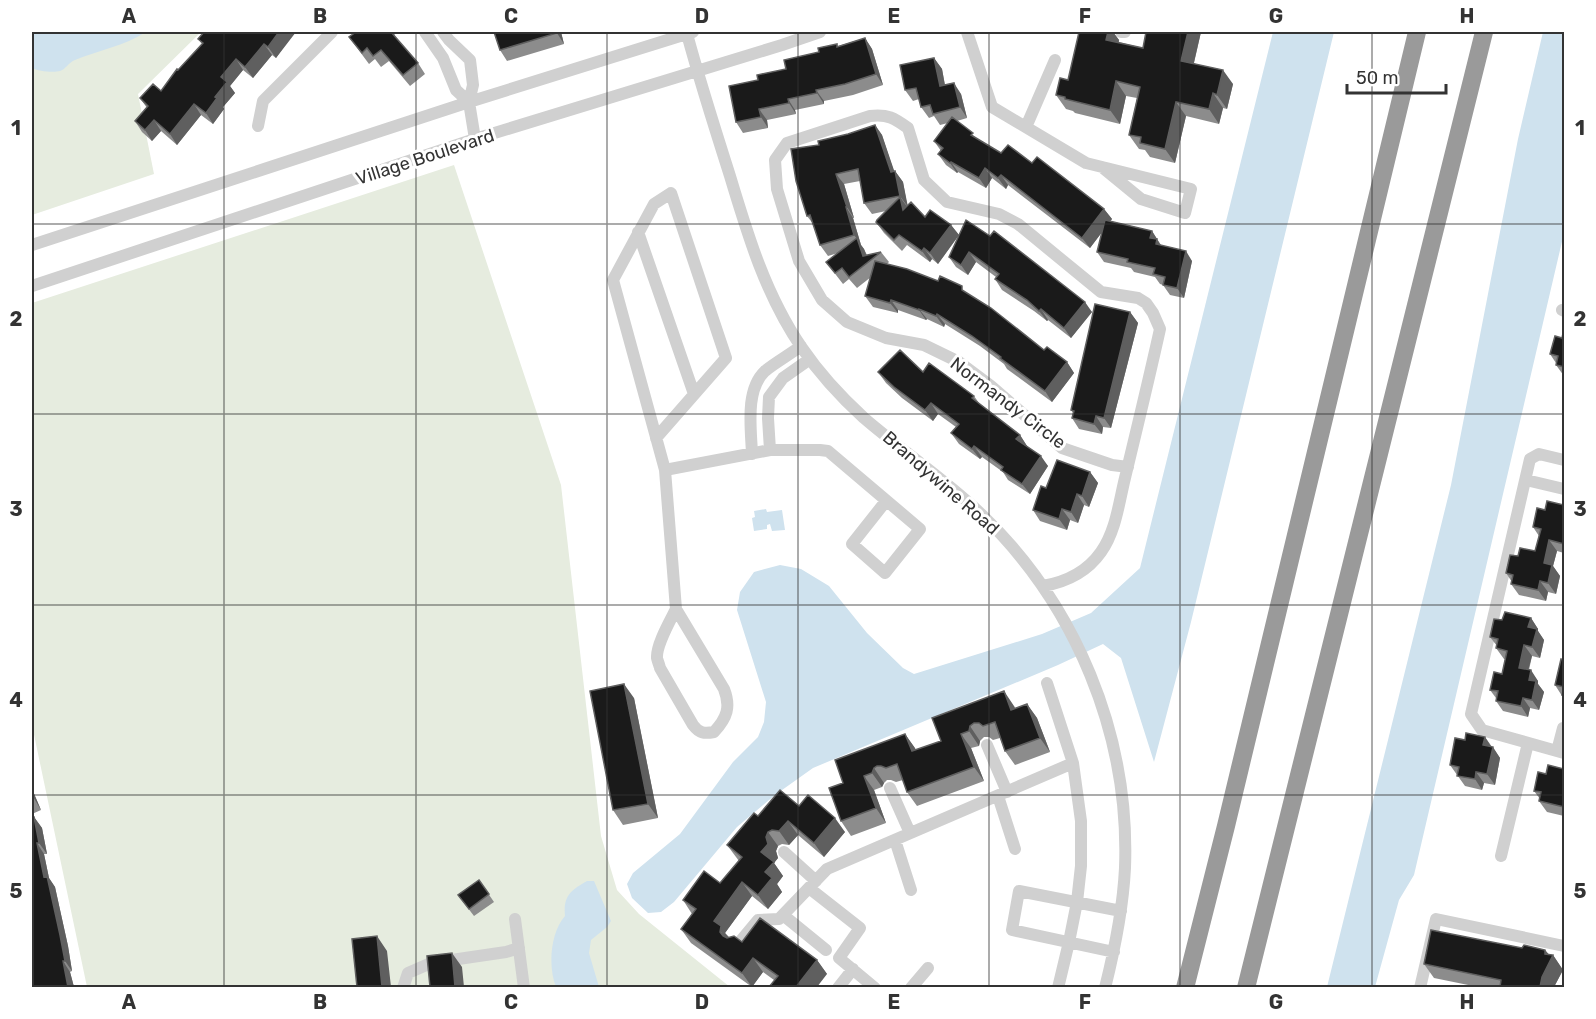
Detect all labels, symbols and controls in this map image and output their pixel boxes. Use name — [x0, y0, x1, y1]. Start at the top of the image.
text: A — [122, 4, 137, 28]
text: B — [313, 4, 327, 28]
text: C — [504, 4, 518, 28]
text: D — [695, 4, 709, 28]
text: E — [888, 4, 900, 28]
text: F — [1079, 4, 1091, 28]
text: G — [1269, 4, 1283, 28]
text: H — [1460, 4, 1474, 28]
scale bar — [1347, 57, 1446, 95]
text: 50 m — [1356, 67, 1399, 89]
text: 1 — [11, 116, 21, 140]
text: 1 — [1575, 116, 1585, 140]
street label: Village Boulevard — [353, 124, 497, 190]
text: 2 — [10, 307, 23, 331]
text: 2 — [1574, 307, 1587, 331]
street label: Normandy Circle — [946, 353, 1070, 453]
street label: Brandywine Road — [878, 426, 1004, 540]
text: 3 — [9, 497, 23, 521]
text: 3 — [1573, 497, 1587, 521]
text: 4 — [9, 688, 23, 712]
text: 4 — [1573, 688, 1587, 712]
text: 5 — [10, 879, 23, 903]
text: 5 — [1574, 879, 1587, 903]
text: A — [122, 990, 137, 1014]
text: B — [313, 990, 327, 1014]
text: C — [504, 990, 518, 1014]
text: D — [695, 990, 709, 1014]
text: E — [888, 990, 900, 1014]
text: F — [1079, 990, 1091, 1014]
text: G — [1269, 990, 1283, 1014]
text: H — [1460, 990, 1474, 1014]

